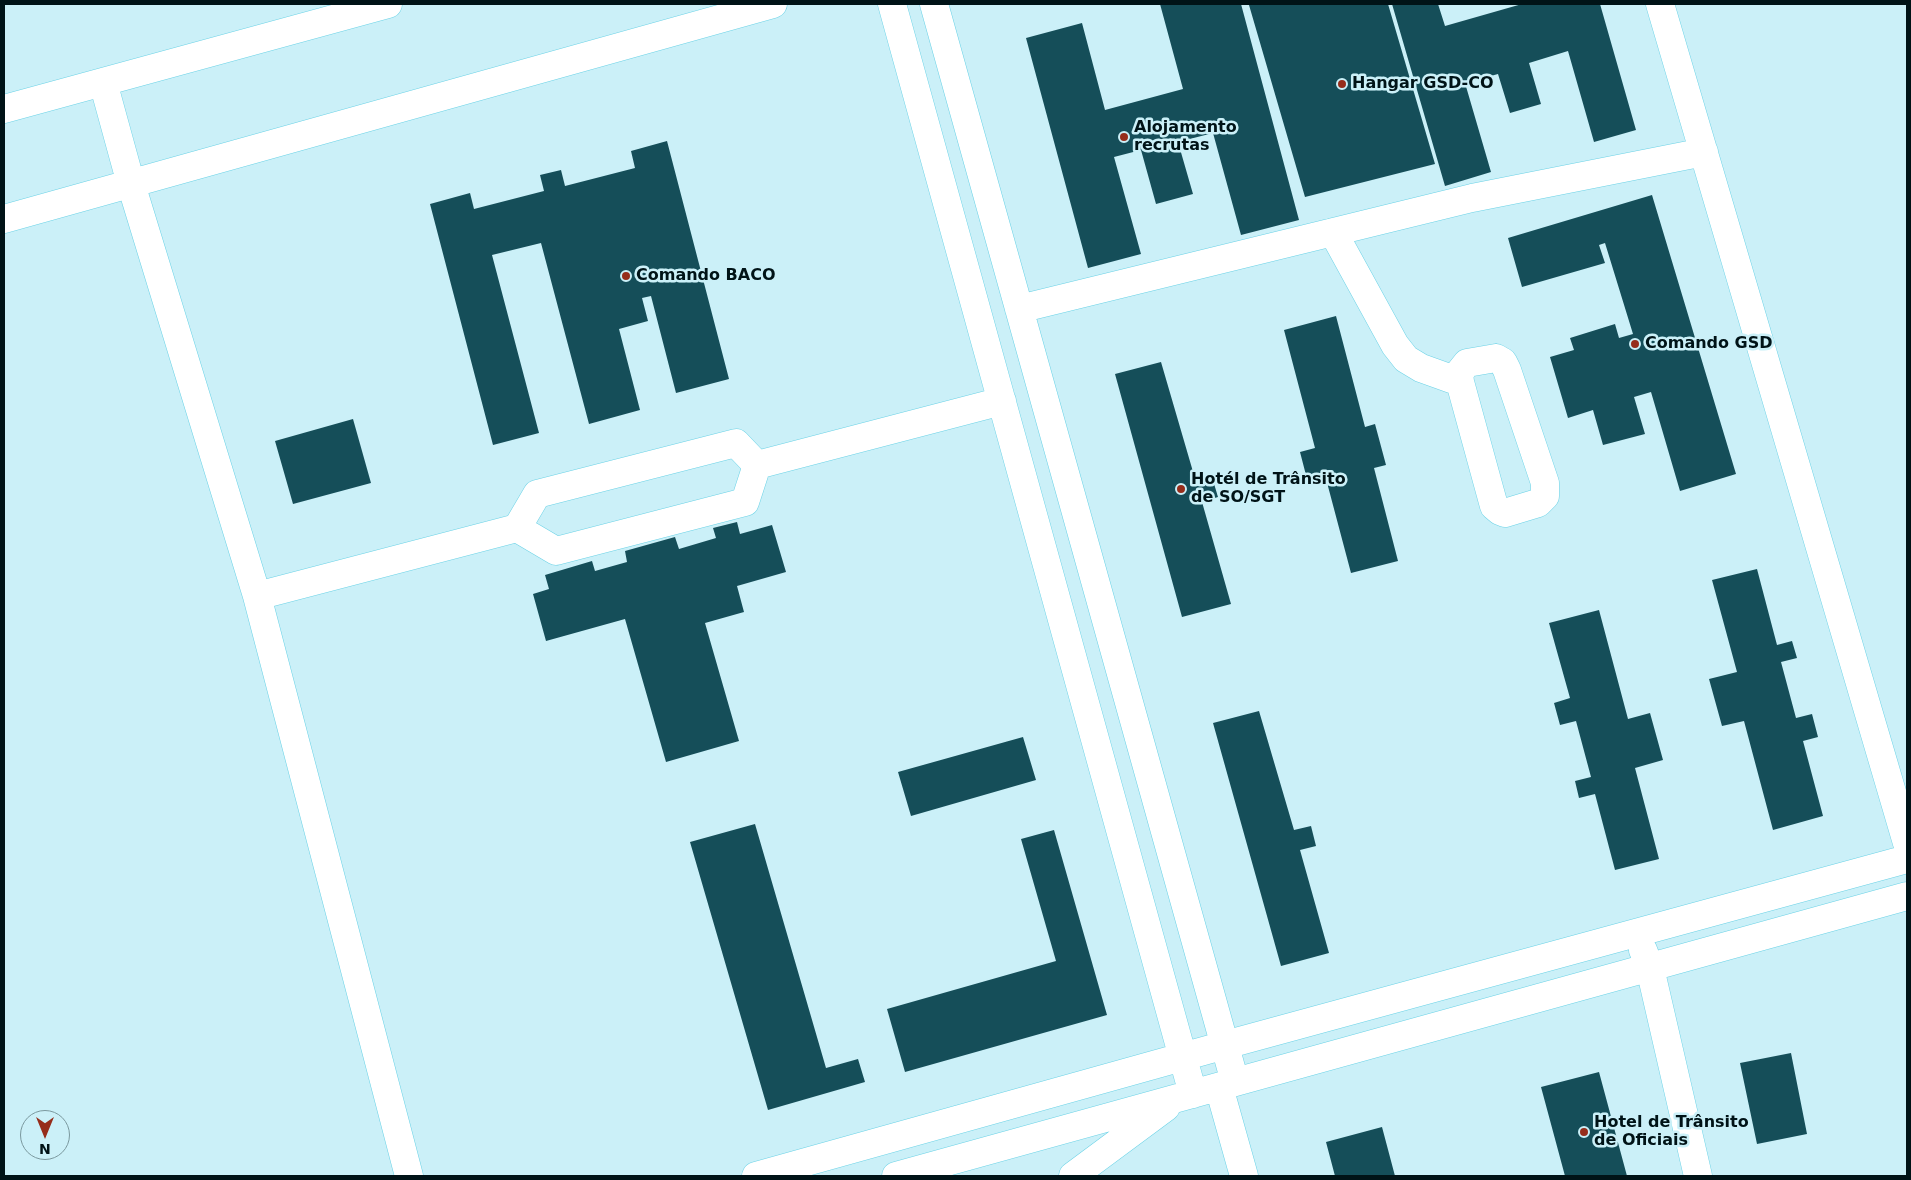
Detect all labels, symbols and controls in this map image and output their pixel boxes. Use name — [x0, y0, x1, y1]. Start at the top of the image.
place label: Hangar GSD-CO — [1352, 74, 1494, 94]
marker: Hangar GSD-CO — [1336, 78, 1348, 90]
place label: Alojamento recrutas — [1134, 118, 1237, 156]
marker: Alojamento recrutas — [1118, 131, 1130, 143]
place label: Comando BACO — [636, 266, 776, 286]
marker: Comando BACO — [620, 270, 632, 282]
place label: Comando GSD — [1645, 334, 1773, 354]
marker: Comando GSD — [1629, 338, 1641, 350]
place label: Hotél de Trânsito de SO/SGT — [1191, 470, 1346, 508]
marker: Hotél de Trânsito de SO/SGT — [1175, 483, 1187, 495]
north arrow — [20, 1110, 70, 1160]
place label: Hotel de Trânsito de Oficiais — [1594, 1113, 1749, 1151]
marker: Hotel de Trânsito de Oficiais — [1578, 1126, 1590, 1138]
text: N — [39, 1141, 51, 1157]

